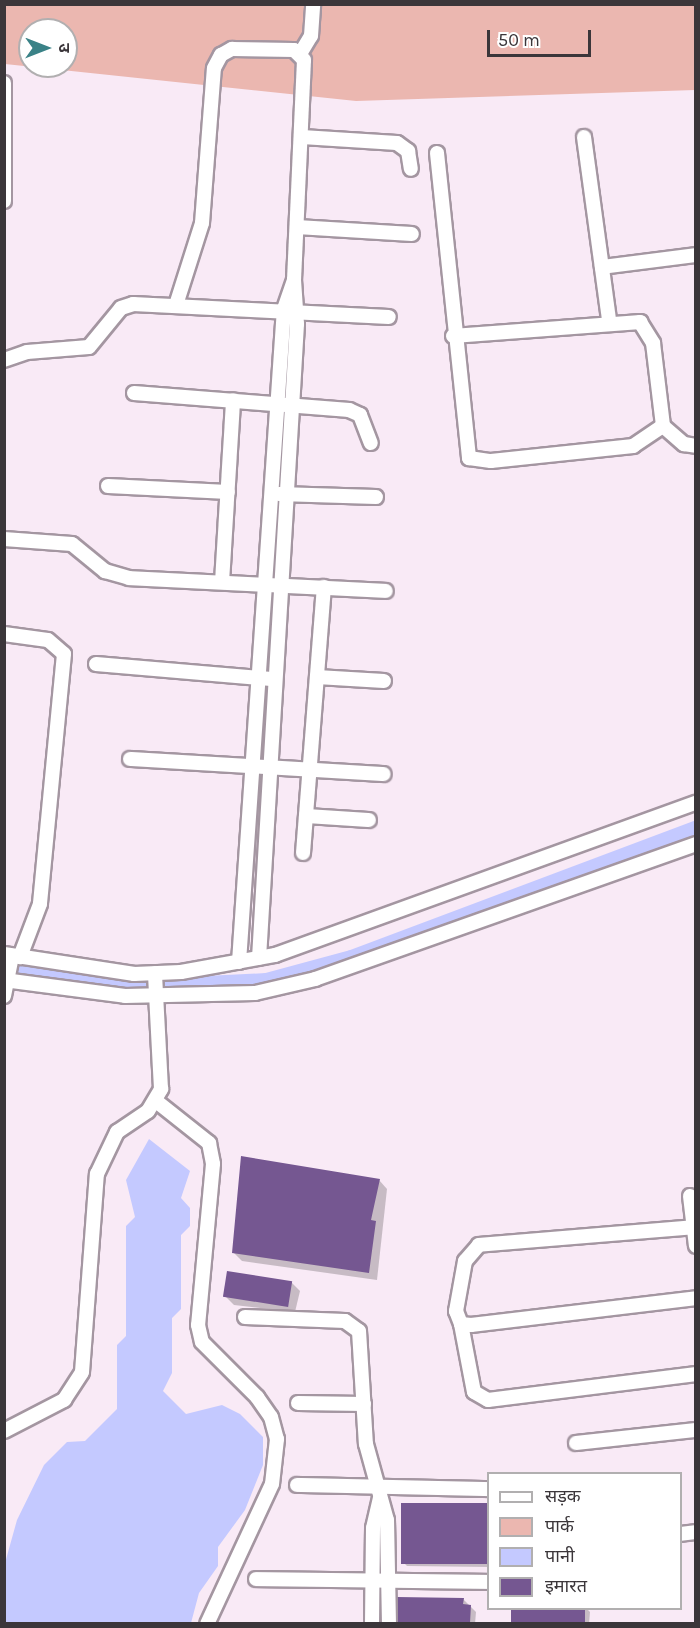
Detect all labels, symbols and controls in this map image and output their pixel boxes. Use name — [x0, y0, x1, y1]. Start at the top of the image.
north arrow — [18, 18, 78, 78]
scale bar — [490, 18, 594, 56]
text: 50 m — [498, 29, 540, 51]
text: उ — [55, 43, 74, 53]
legend — [487, 1472, 682, 1610]
text: सड़क — [545, 1485, 581, 1507]
text: पार्क — [545, 1515, 574, 1537]
text: पानी — [545, 1545, 575, 1567]
text: इमारत — [545, 1575, 587, 1597]

